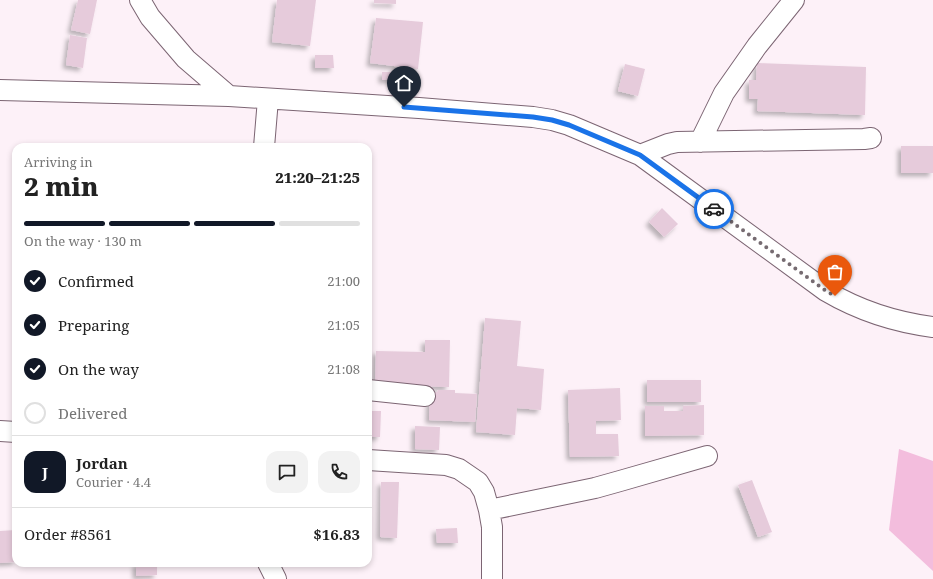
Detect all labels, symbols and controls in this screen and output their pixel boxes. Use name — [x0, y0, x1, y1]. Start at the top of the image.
pin — [387, 66, 421, 107]
icon: home — [393, 72, 415, 94]
text: Arriving in — [24, 153, 93, 171]
text: 21:20–21:25 — [275, 167, 360, 187]
text: 2 min — [24, 168, 99, 204]
courier — [694, 189, 734, 229]
icon: car — [703, 198, 725, 220]
text: On the way · 130 m — [24, 232, 142, 250]
pin — [818, 255, 852, 296]
icon: bag — [824, 261, 846, 283]
icon: check — [24, 270, 46, 292]
text: Confirmed — [58, 271, 134, 291]
text: 21:00 — [327, 272, 360, 290]
icon: check — [24, 314, 46, 336]
text: Preparing — [58, 315, 129, 335]
text: 21:05 — [327, 316, 360, 334]
icon: check — [24, 358, 46, 380]
text: On the way — [58, 359, 139, 379]
text: 21:08 — [327, 360, 360, 378]
text: Delivered — [58, 403, 127, 423]
button: chat — [266, 451, 308, 493]
button: phone — [318, 451, 360, 493]
text: Jordan — [76, 453, 128, 473]
text: J — [42, 462, 48, 482]
text: Courier · 4.4 — [76, 473, 151, 491]
text: Order #8561 — [24, 524, 112, 544]
text: $16.83 — [313, 524, 360, 544]

